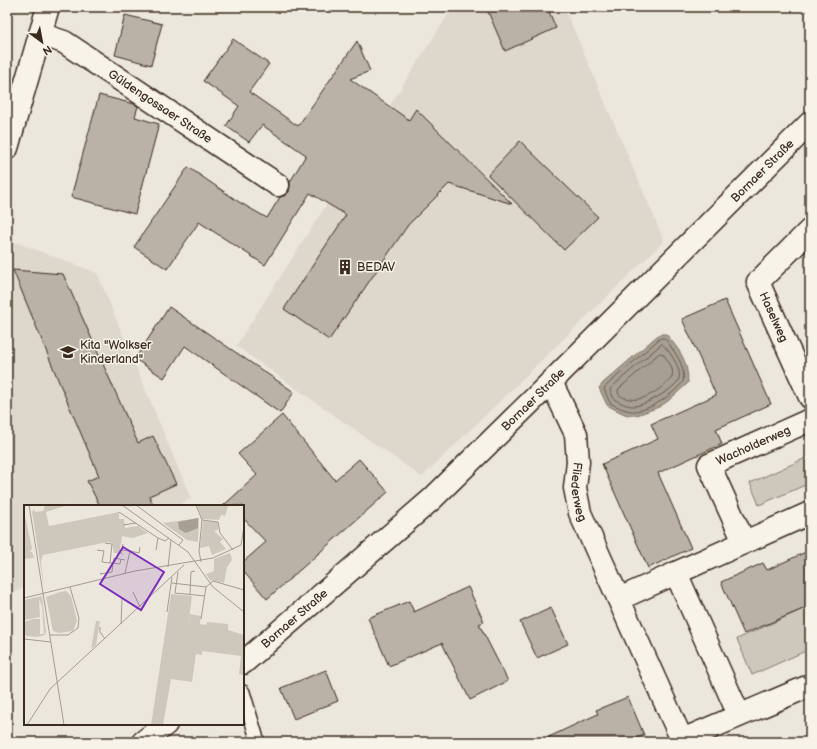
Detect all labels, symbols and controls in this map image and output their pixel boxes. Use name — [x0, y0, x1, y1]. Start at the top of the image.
north arrow — [22, 22, 62, 62]
text: N — [40, 42, 54, 58]
street label: Güldengossaer Straße — [105, 66, 215, 146]
street label: Bornaer Straße — [728, 136, 797, 205]
building icon: BEDAV — [336, 258, 354, 276]
place label: BEDAV — [357, 260, 396, 275]
street label: Haselweg — [756, 290, 792, 345]
place label: Kita "Wolkser Kinderland" — [80, 338, 152, 367]
school or university icon: Kita "Wolkser Kinderland" — [59, 343, 77, 361]
street label: Bornaer Straße — [498, 365, 568, 434]
street label: Wacholderweg — [714, 422, 793, 468]
street label: Fliederweg — [567, 461, 590, 524]
inset map — [24, 505, 244, 725]
street label: Bornaer Straße — [258, 586, 331, 651]

